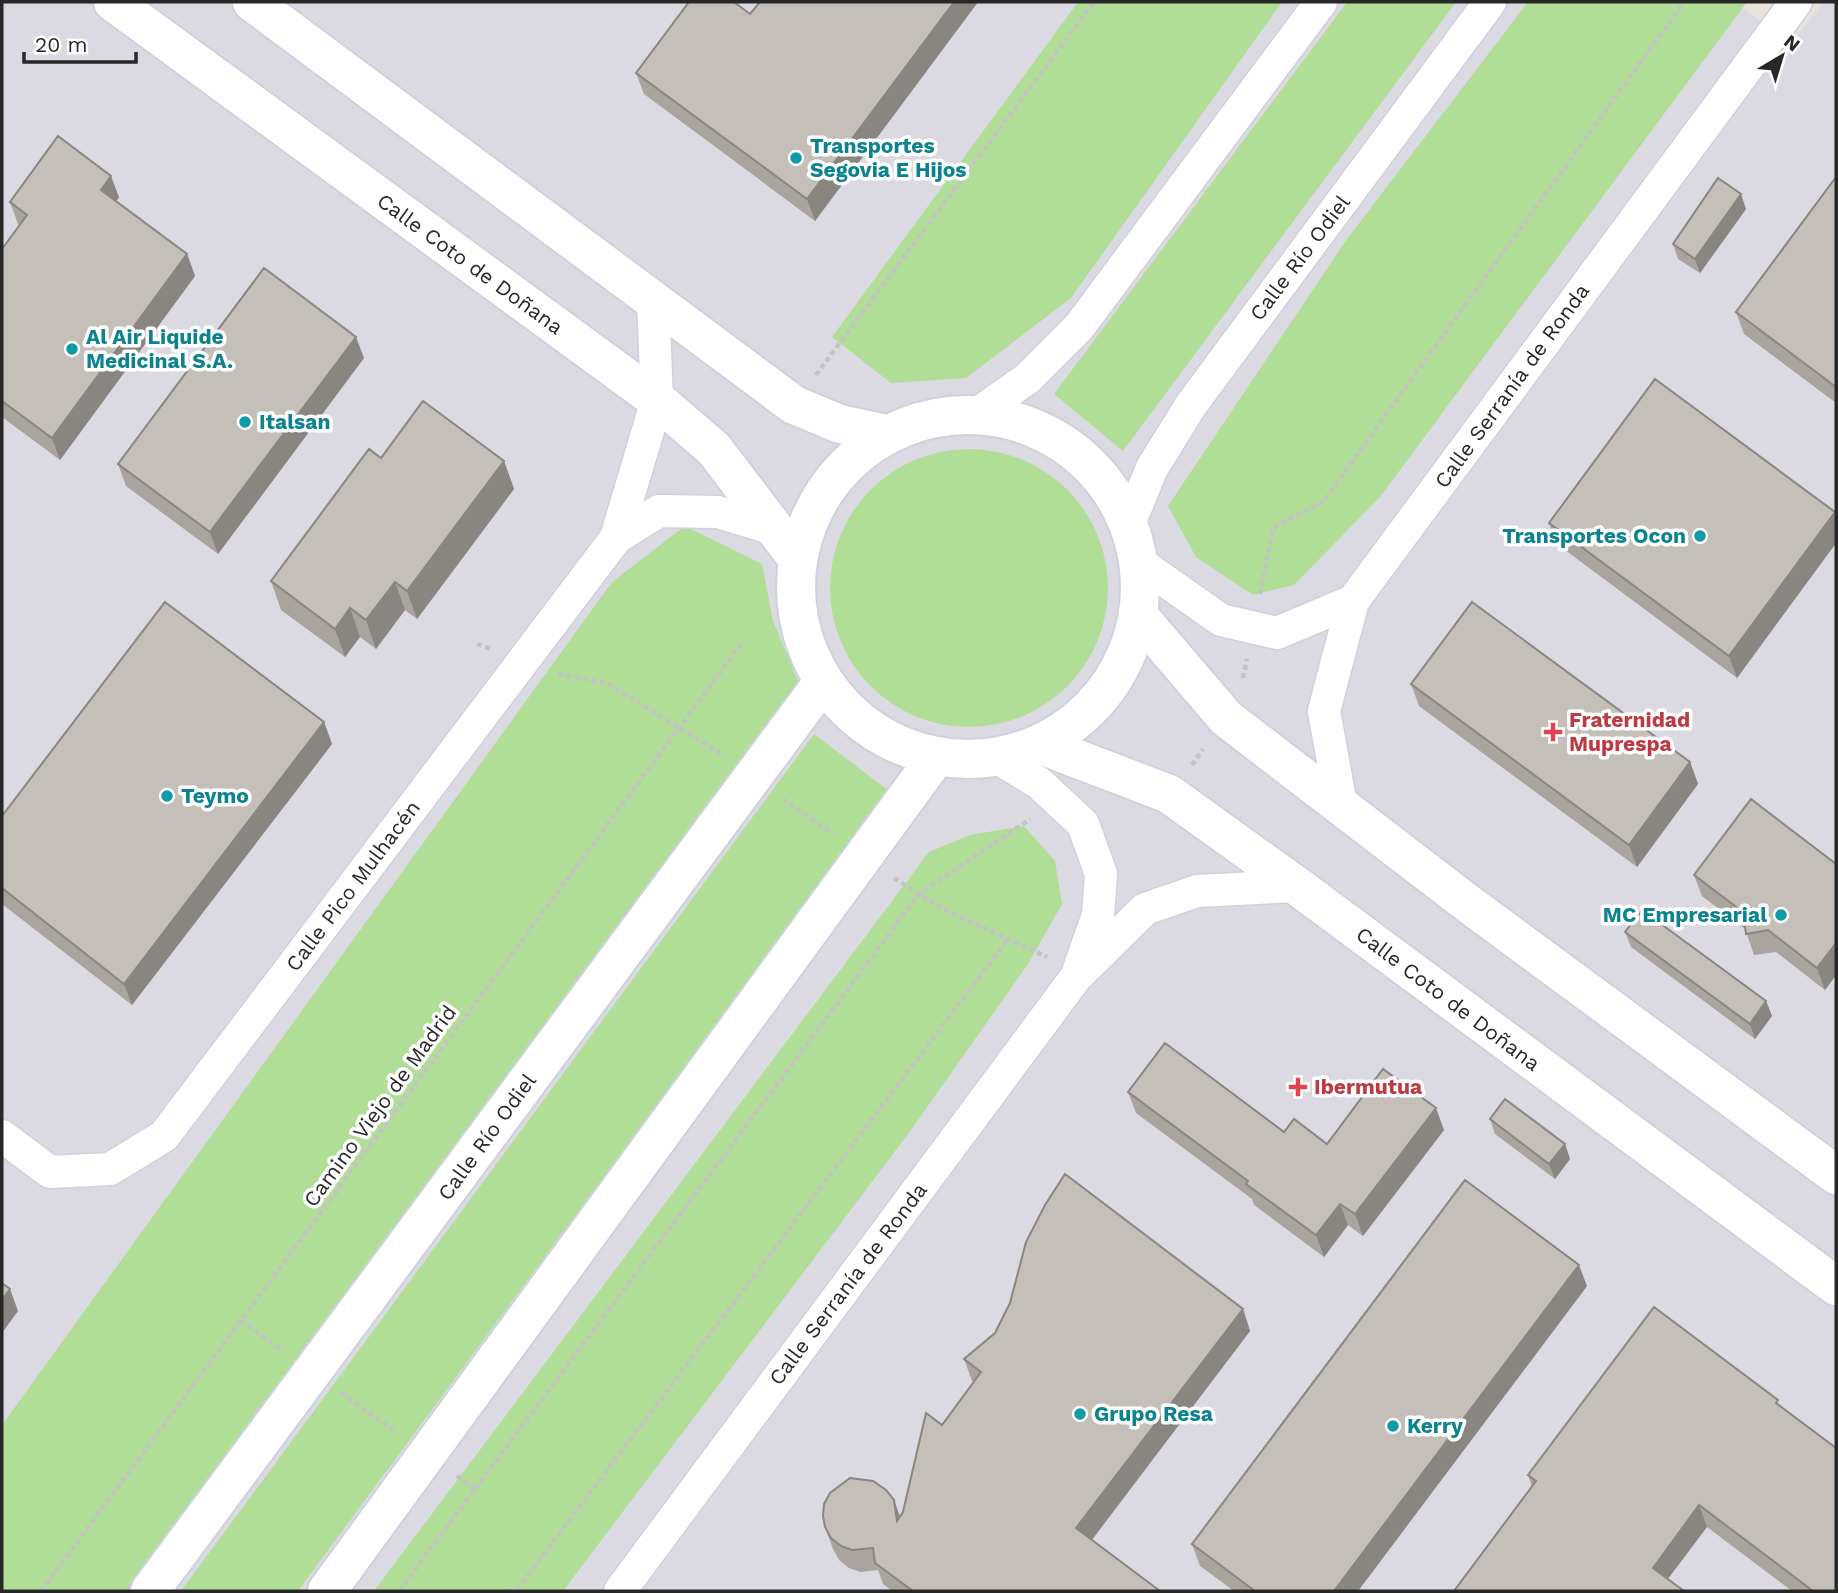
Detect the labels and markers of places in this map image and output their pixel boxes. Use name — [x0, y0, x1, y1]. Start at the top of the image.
place label: Transportes Segovia E Hijos — [810, 133, 967, 182]
marker: Transportes Segovia E Hijos — [788, 150, 804, 166]
place label: Al Air Liquide Medicinal S.A. — [86, 324, 233, 373]
marker: Al Air Liquide Medicinal S.A. — [64, 341, 80, 357]
place label: Italsan — [259, 409, 330, 434]
marker: Italsan — [237, 414, 253, 430]
place label: Transportes Ocon — [1502, 523, 1686, 548]
marker: Transportes Ocon — [1692, 528, 1708, 544]
place label: Fraternidad Muprespa — [1569, 707, 1690, 756]
marker: Fraternidad Muprespa — [1543, 722, 1563, 742]
place label: Teymo — [181, 783, 249, 808]
marker: Teymo — [159, 788, 175, 804]
place label: MC Empresarial — [1603, 902, 1767, 927]
marker: MC Empresarial — [1773, 907, 1789, 923]
place label: Ibermutua — [1314, 1074, 1423, 1099]
marker: Ibermutua — [1288, 1077, 1308, 1097]
place label: Grupo Resa — [1094, 1401, 1214, 1426]
marker: Grupo Resa — [1072, 1406, 1088, 1422]
place label: Kerry — [1407, 1413, 1463, 1438]
marker: Kerry — [1385, 1418, 1401, 1434]

